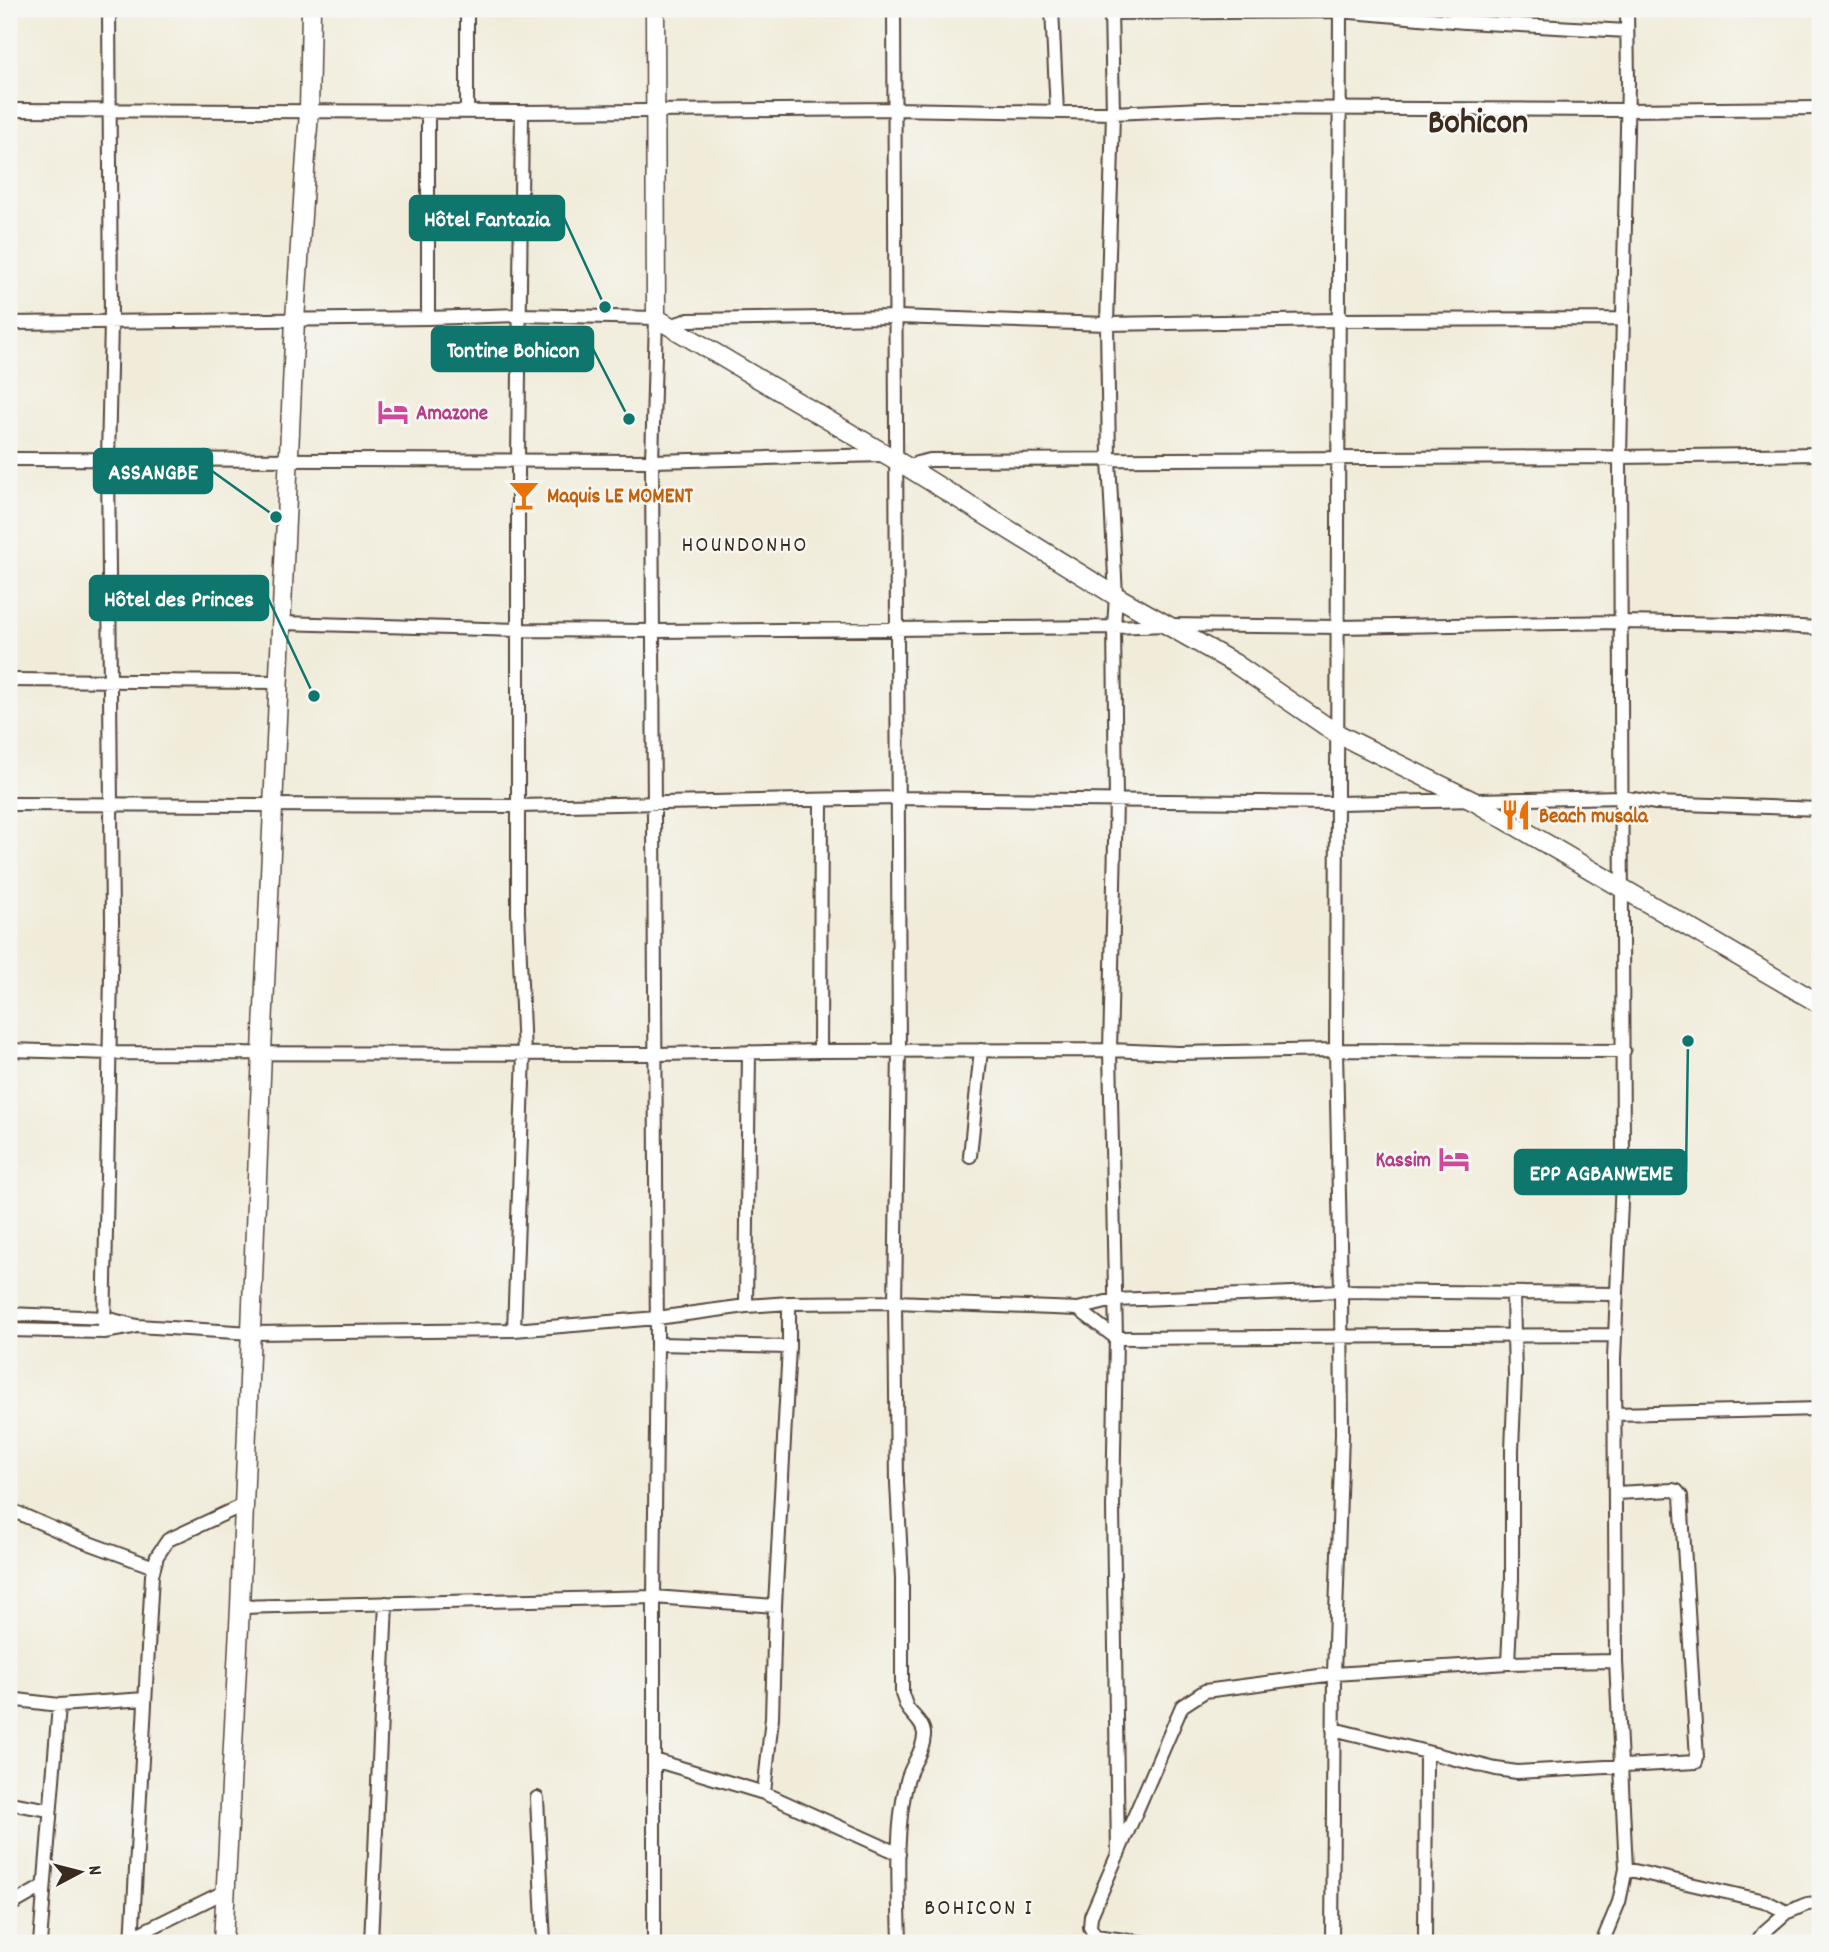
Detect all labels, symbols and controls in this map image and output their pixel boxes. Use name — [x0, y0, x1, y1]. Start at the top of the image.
district label: Bohicon — [1428, 100, 1528, 150]
callout: Hôtel Fantazia — [410, 196, 564, 240]
text: Hôtel Fantazia — [424, 205, 551, 238]
callout: Tontine Bohicon — [432, 327, 593, 371]
text: Tontine Bohicon — [447, 336, 580, 369]
hotel icon: Amazone — [376, 395, 410, 429]
place label: Amazone — [416, 400, 488, 430]
callout: ASSANGBE — [94, 449, 212, 493]
text: ASSANGBE — [108, 458, 198, 491]
bar icon: Maquis LE MOMENT — [507, 478, 541, 512]
place label: Maquis LE MOMENT — [547, 483, 694, 513]
district label: HOUNDONHO — [682, 530, 808, 563]
callout: Hôtel des Princes — [90, 576, 268, 620]
text: Hôtel des Princes — [104, 585, 254, 618]
restaurant icon: Beach musala — [1499, 798, 1533, 832]
place label: Beach musala — [1539, 803, 1649, 833]
hotel icon: Kassim — [1437, 1142, 1471, 1176]
place label: Kassim — [1375, 1147, 1431, 1177]
callout: EPP AGBANWEME — [1515, 1150, 1686, 1194]
text: EPP AGBANWEME — [1529, 1159, 1673, 1192]
north arrow — [46, 1836, 116, 1906]
text: N — [79, 1864, 107, 1877]
district label: BOHICON I — [924, 1893, 1034, 1926]

